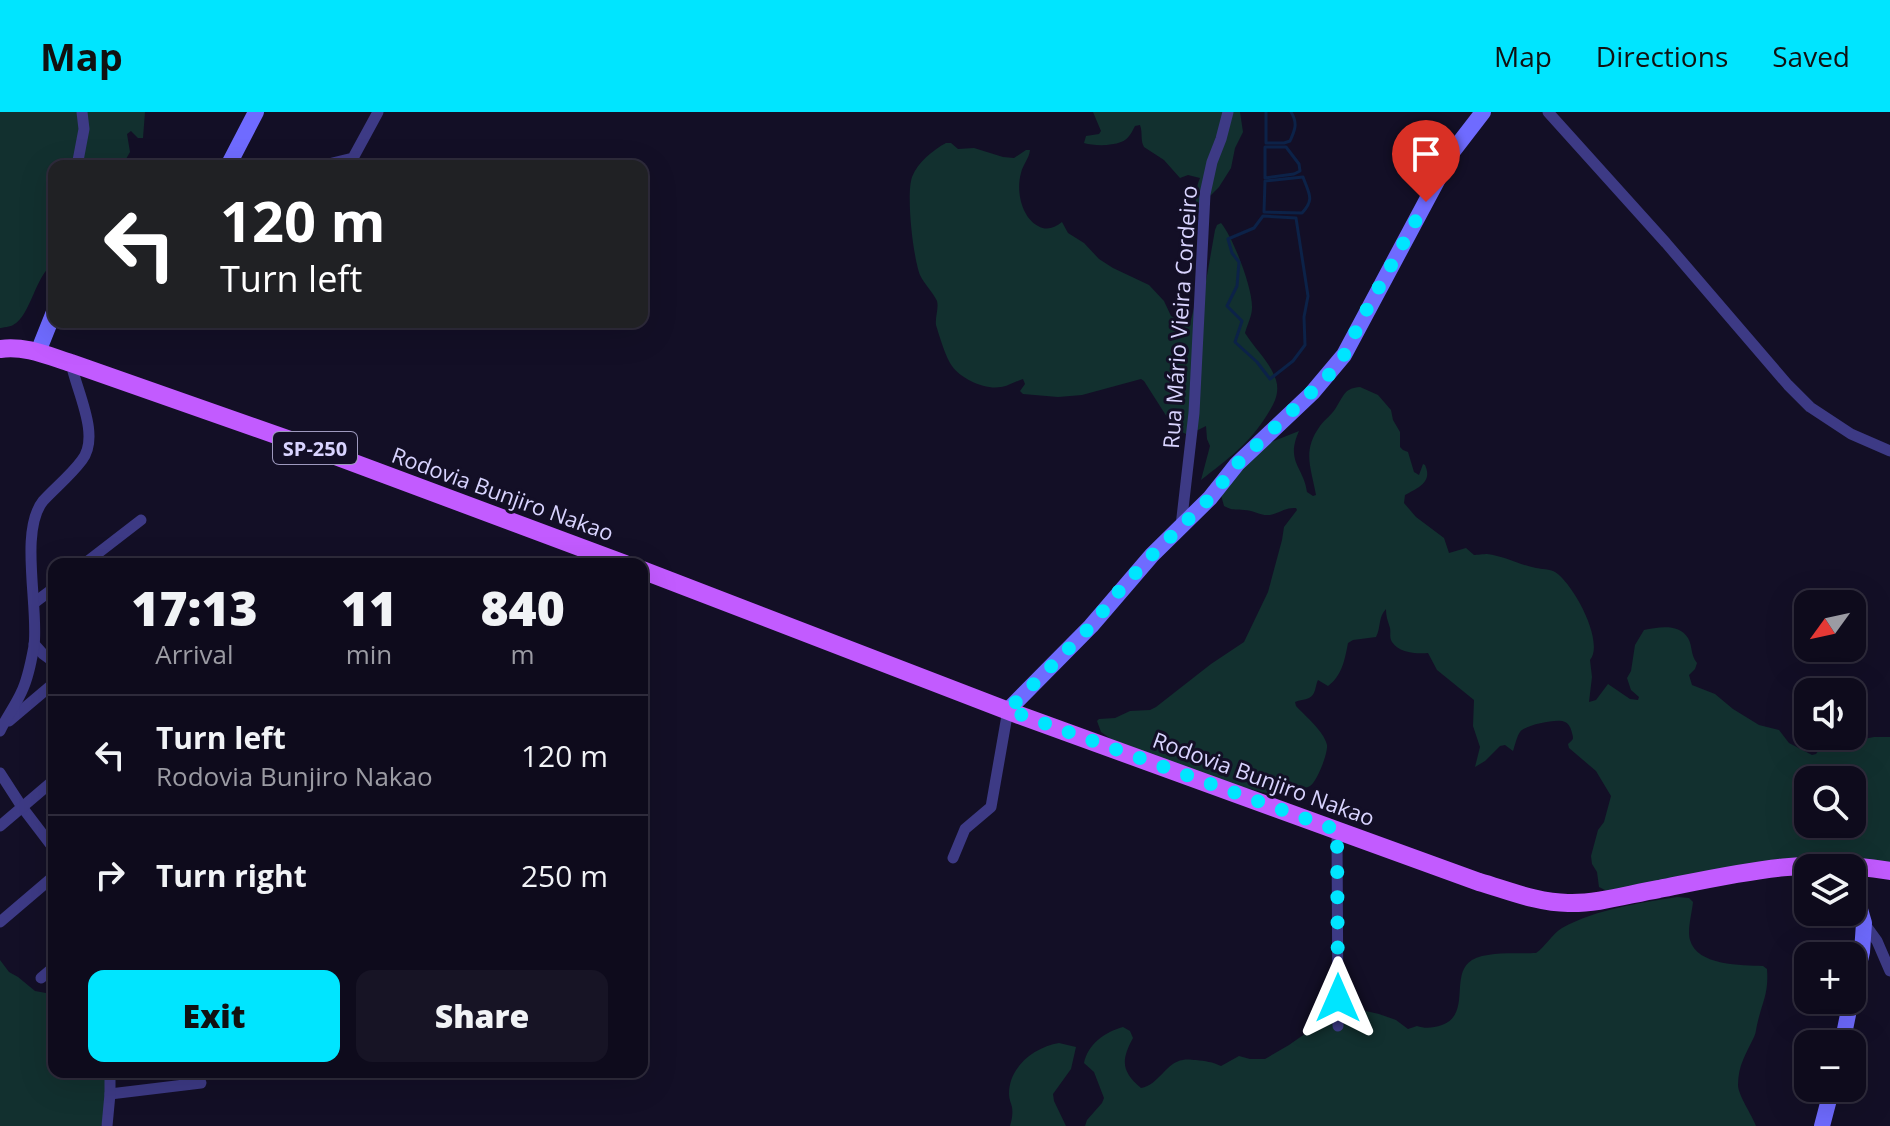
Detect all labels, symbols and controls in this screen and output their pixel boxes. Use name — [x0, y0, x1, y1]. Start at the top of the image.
text: Map — [40, 30, 123, 82]
text: Map — [1494, 37, 1552, 75]
text: Directions — [1596, 37, 1728, 75]
text: Saved — [1772, 37, 1850, 75]
pin — [1392, 120, 1460, 202]
icon: arrive — [1404, 132, 1448, 176]
text: 120 m — [220, 182, 386, 258]
street label: Rua Mário Vieira Cordeiro — [1155, 184, 1203, 450]
icon: left — [88, 192, 192, 296]
text: Turn left — [220, 254, 362, 303]
road number: SP-250 — [273, 432, 357, 464]
street label: Rodovia Bunjiro Nakao — [388, 439, 618, 547]
text: 17:13 — [131, 575, 258, 640]
text: 11 — [341, 575, 397, 640]
text: 840 — [480, 575, 565, 640]
north arrow — [1794, 590, 1866, 662]
map controls — [1794, 590, 1866, 1102]
text: Arrival — [155, 636, 234, 672]
text: min — [346, 636, 392, 672]
text: m — [511, 636, 535, 672]
button: sound — [1794, 678, 1866, 750]
text: Turn left — [156, 717, 286, 758]
street label: Rodovia Bunjiro Nakao — [1149, 724, 1379, 832]
icon: left — [88, 733, 132, 777]
text: 120 m — [521, 735, 608, 776]
text: Rodovia Bunjiro Nakao — [156, 758, 433, 794]
button: search — [1794, 766, 1866, 838]
icon: right — [88, 853, 132, 897]
button: layers — [1794, 854, 1866, 926]
text: Turn right — [156, 855, 307, 896]
text: 250 m — [521, 855, 608, 896]
button: + — [1794, 942, 1866, 1014]
position arrow — [1296, 956, 1380, 1040]
button: Exit — [88, 970, 340, 1062]
button: Share — [356, 970, 608, 1062]
button: − — [1794, 1030, 1866, 1102]

